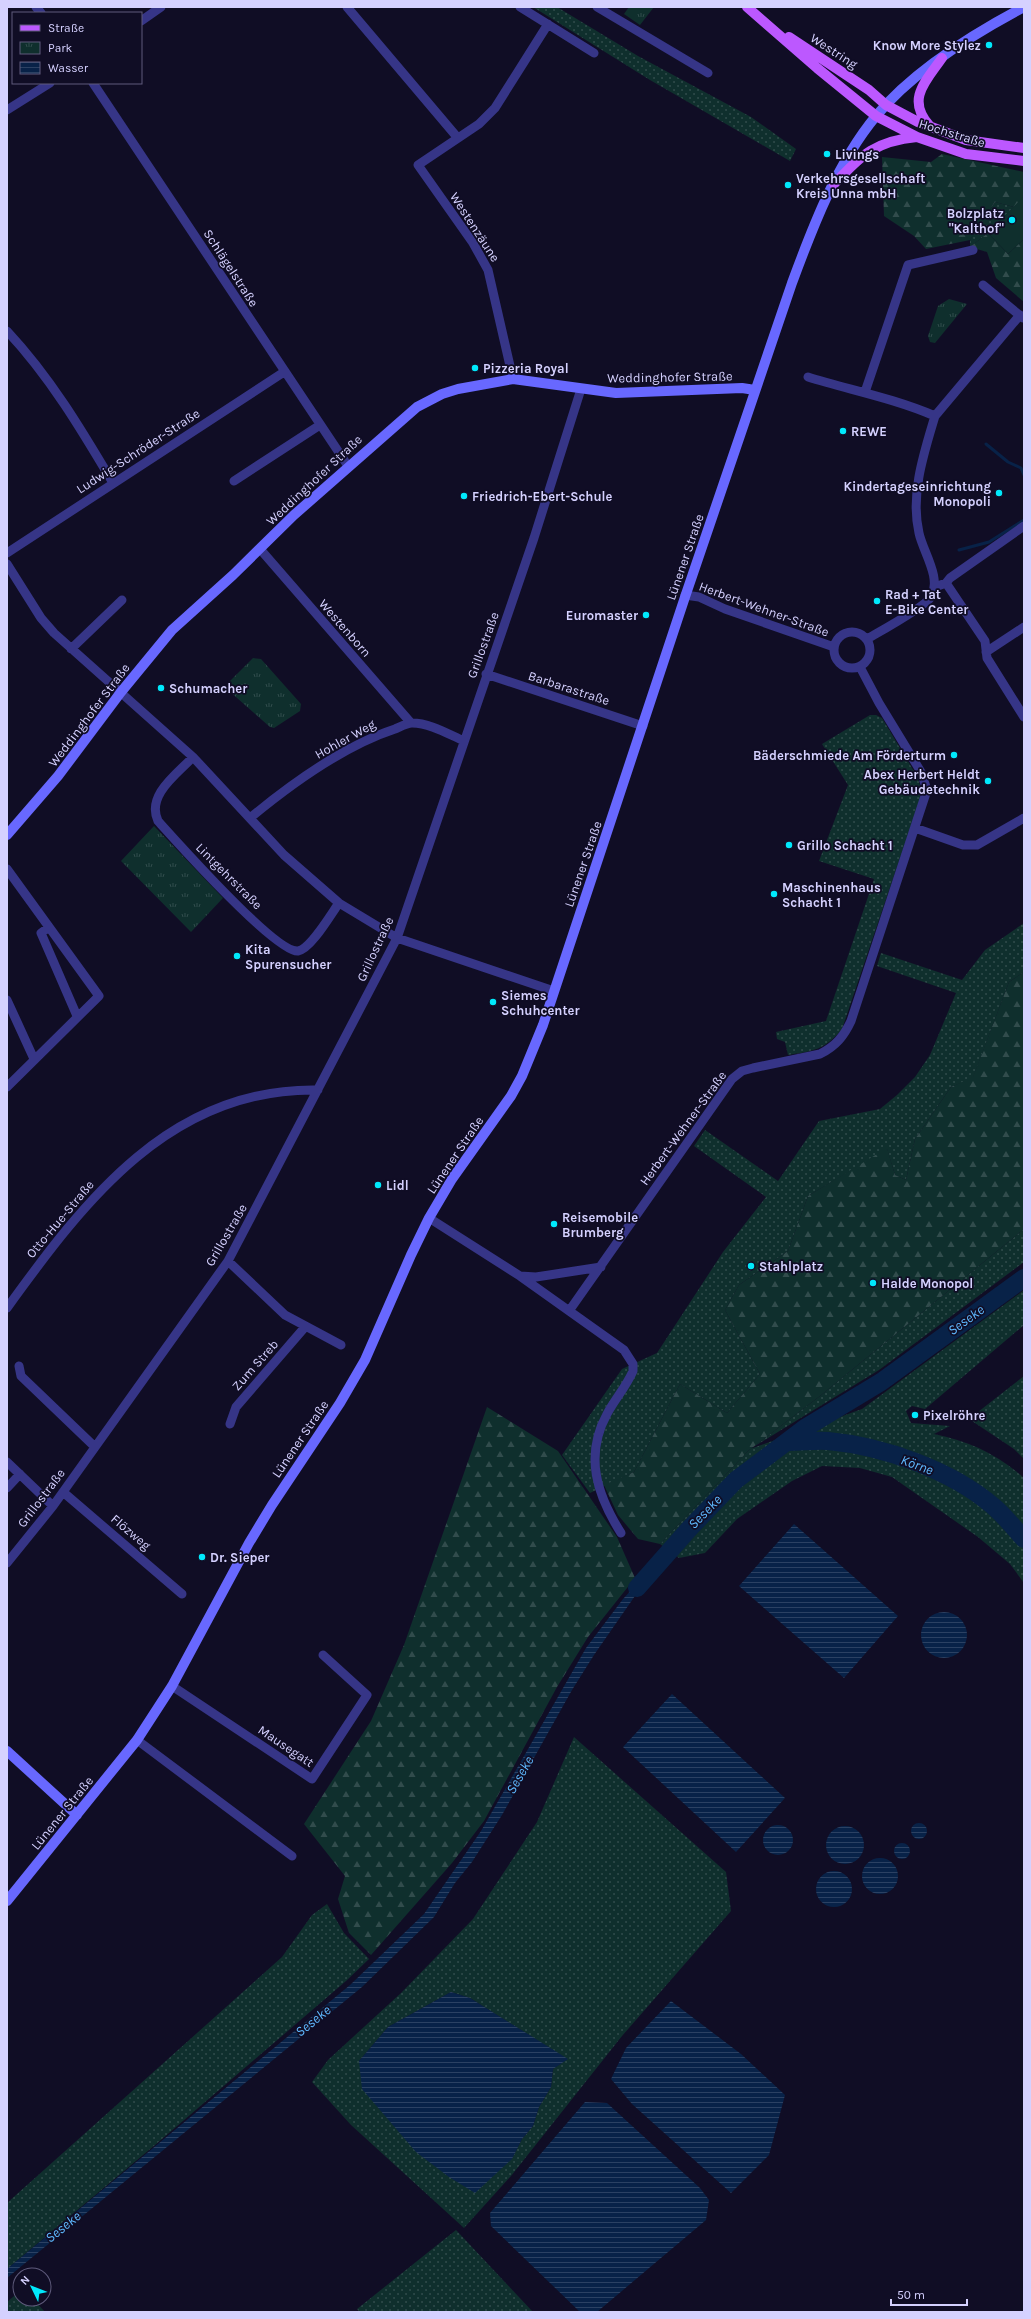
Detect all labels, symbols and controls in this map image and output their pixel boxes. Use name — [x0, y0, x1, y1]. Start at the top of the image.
legend — [12, 12, 142, 84]
text: Straße — [48, 21, 84, 35]
street label: Westring — [808, 30, 861, 72]
place label: Know More Stylez — [873, 38, 981, 53]
marker: Know More Stylez — [984, 40, 994, 50]
text: Park — [48, 41, 73, 55]
text: Wasser — [48, 61, 89, 75]
street label: Hochstraße — [917, 116, 987, 150]
place label: Livings — [835, 147, 879, 162]
marker: Livings — [822, 149, 832, 159]
place label: Verkehrsgesellschaft Kreis Unna mbH — [796, 171, 925, 201]
marker: Verkehrsgesellschaft Kreis Unna mbH — [783, 180, 793, 190]
street label: Westenzäune — [447, 189, 503, 265]
place label: Bolzplatz "Kalthof" — [947, 206, 1004, 236]
marker: Bolzplatz "Kalthof" — [1007, 215, 1017, 225]
street label: Schlägelstraße — [200, 227, 262, 310]
place label: Pizzeria Royal — [483, 361, 569, 376]
marker: Pizzeria Royal — [470, 363, 480, 373]
street label: Weddinghofer Straße — [607, 368, 733, 386]
street label: Ludwig-Schröder-Straße — [74, 405, 203, 496]
place label: REWE — [851, 424, 887, 439]
marker: REWE — [838, 426, 848, 436]
street label: Weddinghofer Straße — [263, 432, 365, 528]
place label: Kindertageseinrichtung Monopoli — [844, 479, 991, 509]
marker: Kindertageseinrichtung Monopoli — [994, 488, 1004, 498]
place label: Friedrich-Ebert-Schule — [472, 489, 613, 504]
marker: Friedrich-Ebert-Schule — [459, 491, 469, 501]
street label: Lünener Straße — [663, 512, 707, 602]
street label: Herbert-Wehner-Straße — [697, 578, 831, 640]
place label: Rad + Tat E-Bike Center — [885, 587, 969, 617]
street label: Westenborn — [316, 596, 374, 660]
marker: Rad + Tat E-Bike Center — [872, 596, 882, 606]
place label: Euromaster — [566, 608, 639, 623]
street label: Grillostraße — [464, 609, 502, 680]
marker: Euromaster — [641, 610, 651, 620]
street label: Weddinghofer Straße — [45, 660, 133, 770]
street label: Barbarastraße — [526, 668, 612, 708]
place label: Schumacher — [169, 681, 248, 696]
marker: Schumacher — [156, 683, 166, 693]
street label: Hohler Weg — [312, 716, 378, 762]
place label: Bäderschmiede Am Förderturm — [753, 748, 946, 763]
marker: Bäderschmiede Am Förderturm — [949, 750, 959, 760]
place label: Abex Herbert Heldt Gebäudetechnik — [864, 767, 980, 797]
marker: Abex Herbert Heldt Gebäudetechnik — [983, 776, 993, 786]
street label: Lünener Straße — [561, 819, 605, 909]
place label: Grillo Schacht 1 — [797, 838, 893, 853]
street label: Lintgehrstraße — [193, 840, 265, 912]
marker: Grillo Schacht 1 — [784, 840, 794, 850]
place label: Maschinenhaus Schacht 1 — [782, 880, 881, 910]
marker: Maschinenhaus Schacht 1 — [769, 889, 779, 899]
street label: Grillostraße — [354, 914, 397, 984]
place label: Kita Spurensucher — [245, 942, 332, 972]
marker: Kita Spurensucher — [232, 951, 242, 961]
place label: Siemes Schuhcenter — [501, 988, 580, 1018]
marker: Siemes Schuhcenter — [488, 997, 498, 1007]
street label: Herbert-Wehner-Straße — [637, 1068, 730, 1188]
street label: Lünener Straße — [424, 1113, 487, 1197]
street label: Otto-Hue-Straße — [23, 1177, 97, 1261]
place label: Lidl — [386, 1178, 409, 1193]
marker: Lidl — [373, 1180, 383, 1190]
street label: Grillostraße — [202, 1201, 250, 1269]
place label: Reisemobile Brumberg — [562, 1210, 638, 1240]
marker: Reisemobile Brumberg — [549, 1219, 559, 1229]
place label: Stahlplatz — [759, 1259, 823, 1274]
marker: Stahlplatz — [746, 1261, 756, 1271]
place label: Halde Monopol — [881, 1276, 973, 1291]
marker: Halde Monopol — [868, 1278, 878, 1288]
water label: Seseke — [945, 1301, 988, 1339]
street label: Zum Streb — [229, 1336, 281, 1394]
street label: Lünener Straße — [269, 1397, 332, 1481]
place label: Pixelröhre — [923, 1408, 986, 1423]
marker: Pixelröhre — [910, 1410, 920, 1420]
water label: Körne — [898, 1451, 936, 1479]
street label: Grillostraße — [14, 1465, 68, 1530]
water label: Seseke — [685, 1491, 726, 1533]
street label: Flözweg — [108, 1511, 154, 1553]
place label: Dr. Sieper — [210, 1550, 270, 1565]
marker: Dr. Sieper — [197, 1552, 207, 1562]
street label: Mausegatt — [255, 1722, 317, 1770]
water label: Seseke — [502, 1753, 538, 1797]
street label: Lünener Straße — [28, 1773, 96, 1853]
water label: Seseke — [292, 2001, 335, 2040]
water label: Seseke — [42, 2207, 85, 2246]
north arrow — [12, 2267, 52, 2307]
text: N — [18, 2273, 32, 2288]
scale bar — [891, 2281, 967, 2307]
text: 50 m — [897, 2288, 925, 2302]

